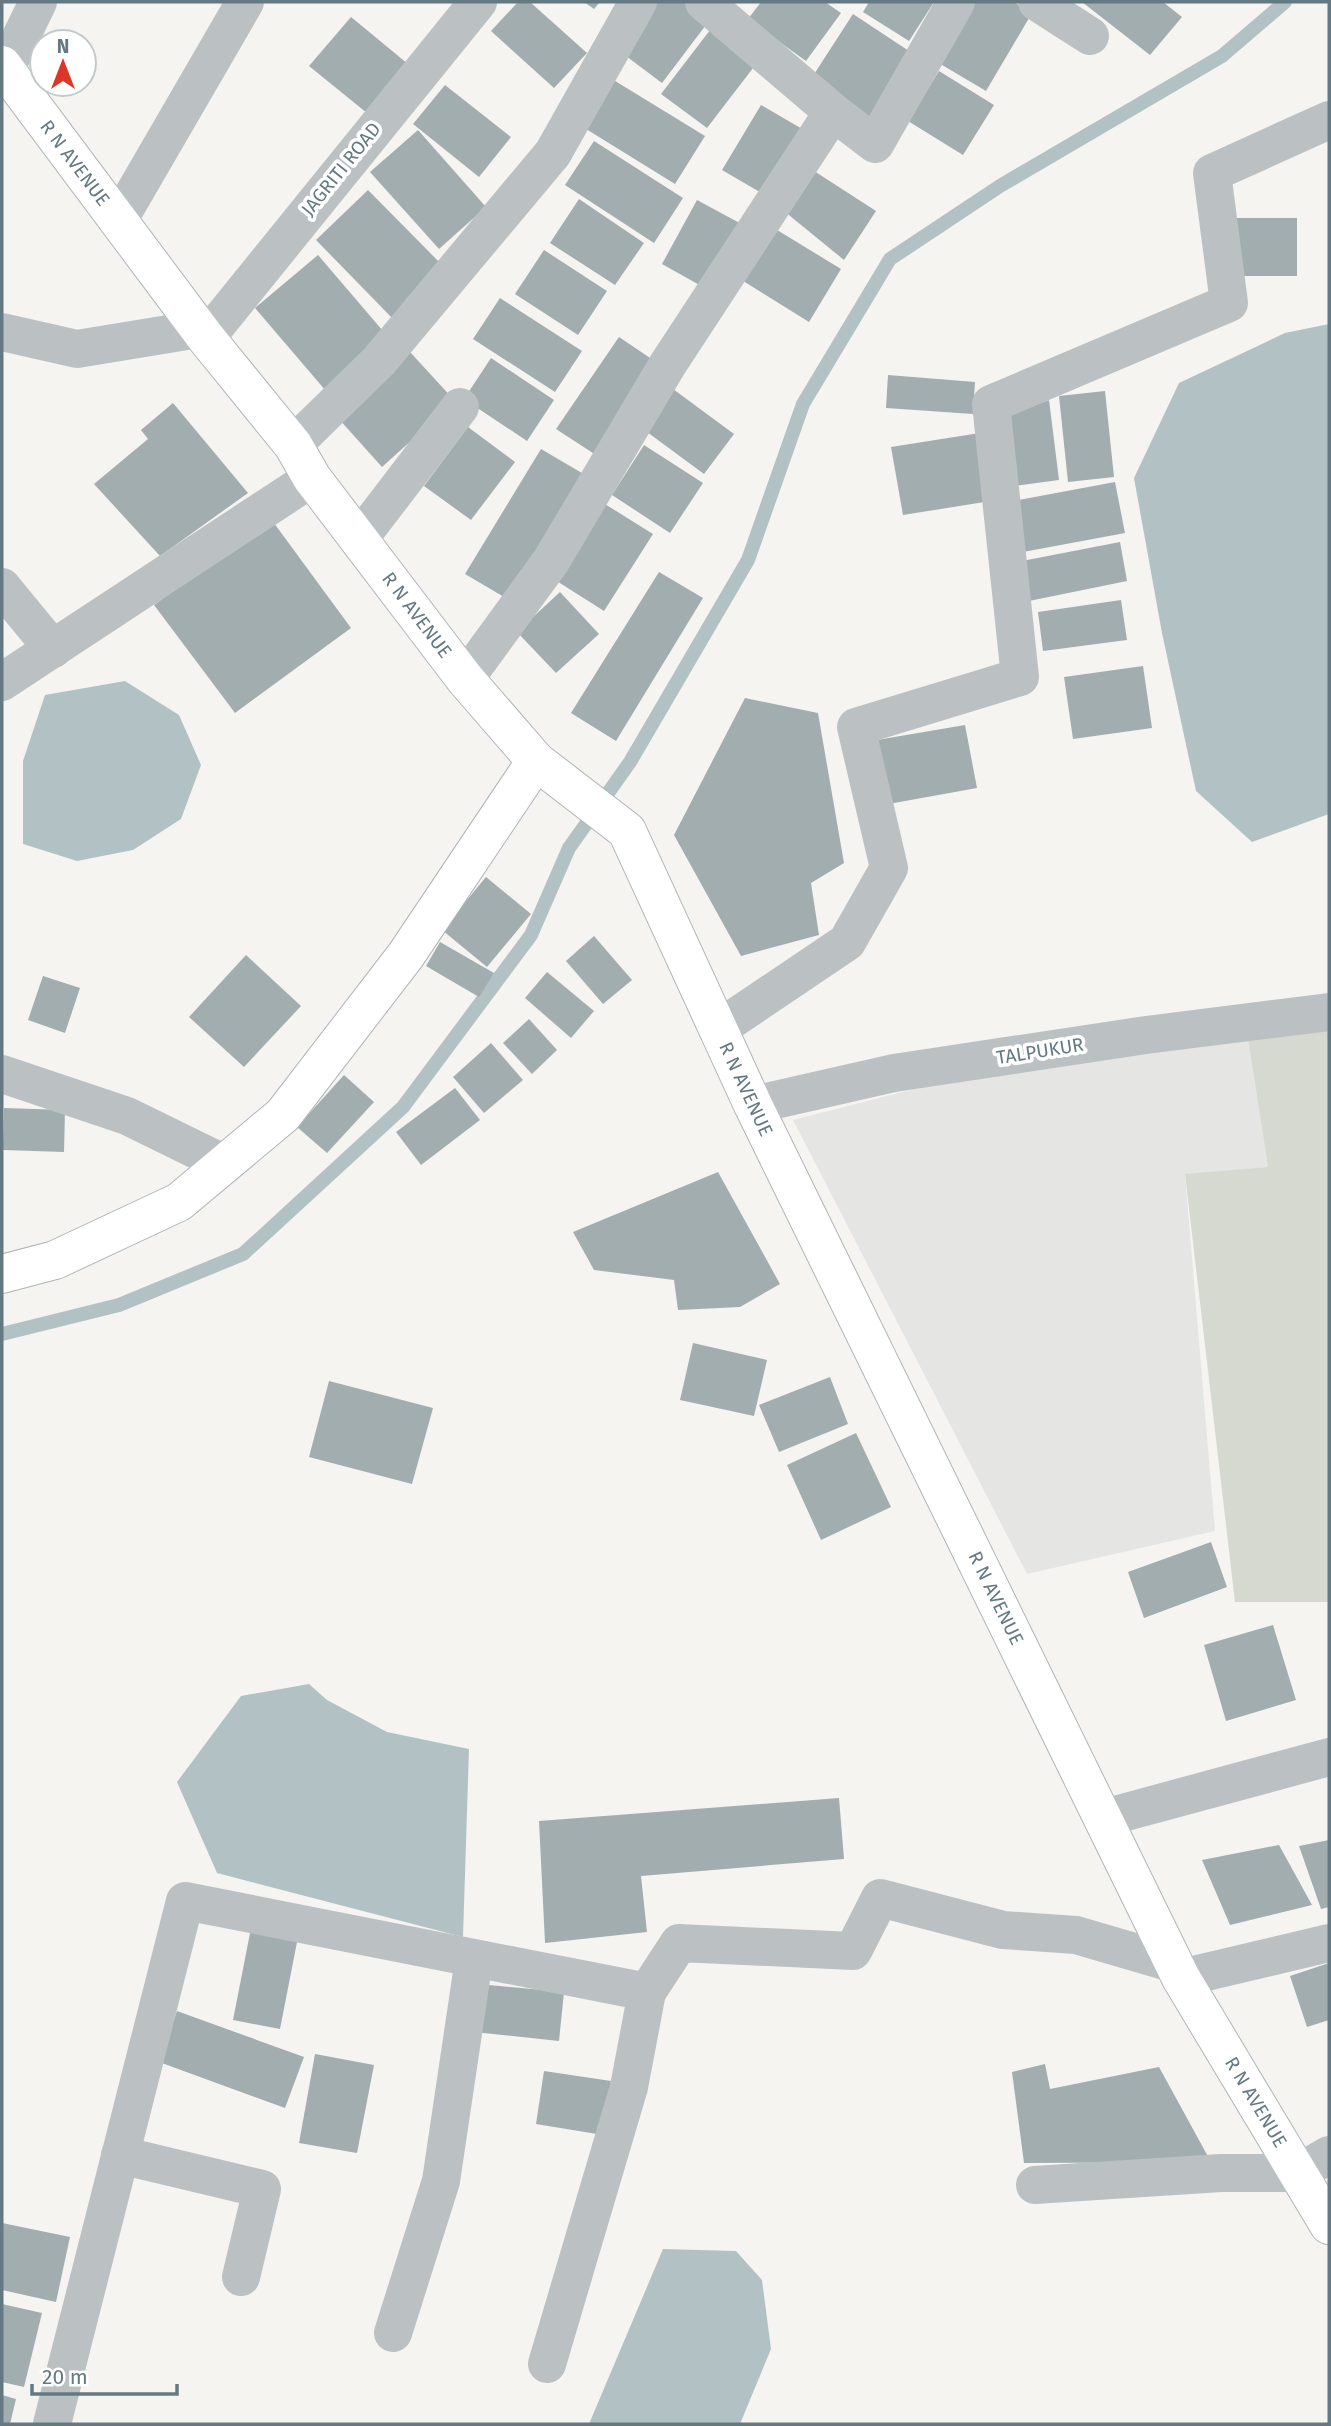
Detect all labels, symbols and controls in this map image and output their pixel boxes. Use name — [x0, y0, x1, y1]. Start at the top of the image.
north arrow — [28, 28, 98, 98]
text: N — [57, 35, 69, 58]
street label: R N AVENUE — [35, 115, 115, 211]
street label: JAGRITI ROAD — [296, 118, 386, 220]
street label: R N AVENUE — [377, 567, 457, 663]
street label: TALPUKUR — [995, 1033, 1086, 1069]
street label: R N AVENUE — [714, 1038, 778, 1140]
street label: R N AVENUE — [963, 1547, 1029, 1649]
street label: R N AVENUE — [1220, 2053, 1292, 2151]
scale bar — [32, 2352, 177, 2396]
text: 20 m — [42, 2364, 88, 2390]

